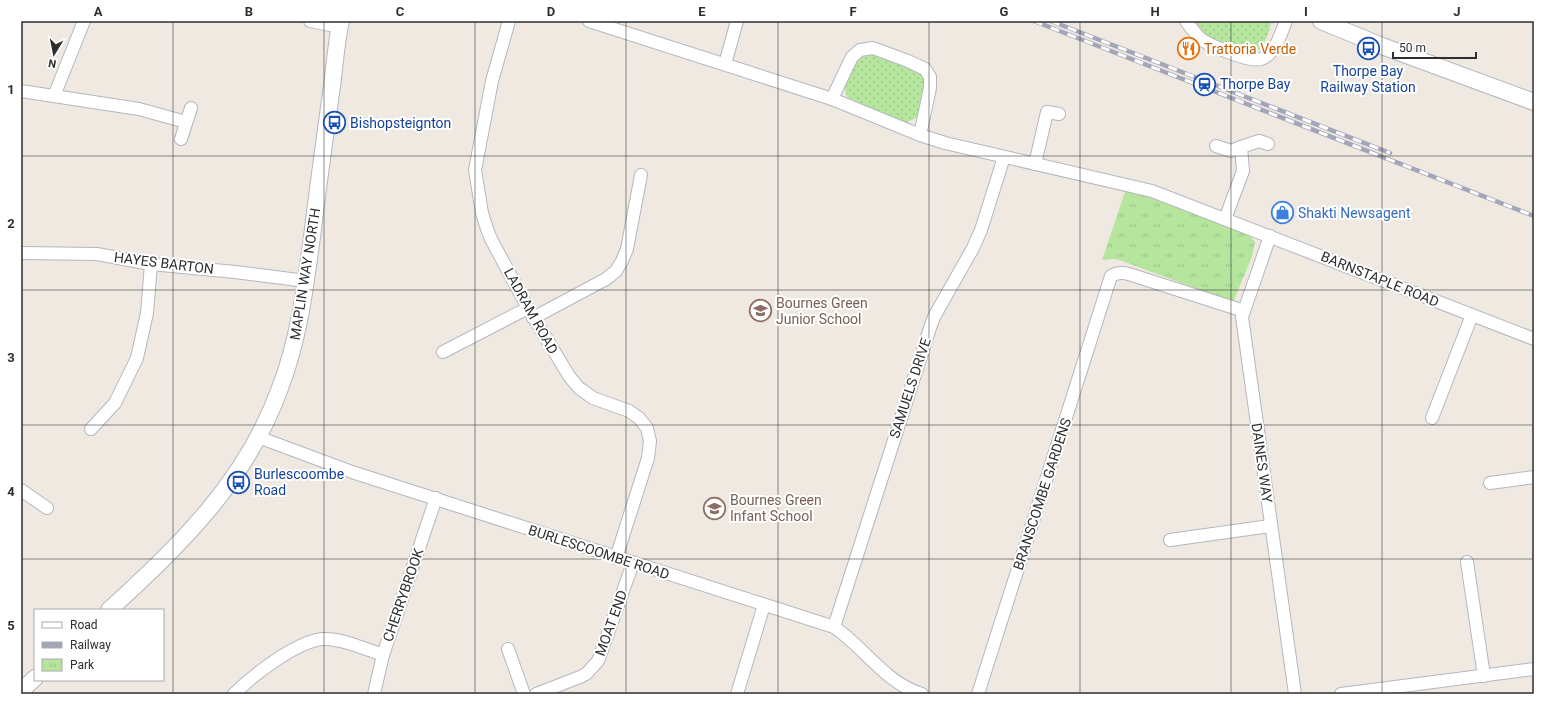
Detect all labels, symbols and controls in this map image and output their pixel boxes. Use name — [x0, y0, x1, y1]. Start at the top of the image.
text: A — [94, 4, 103, 19]
text: B — [245, 4, 253, 19]
text: C — [396, 4, 405, 19]
text: D — [547, 4, 555, 19]
text: E — [698, 4, 706, 19]
text: F — [849, 4, 857, 19]
text: G — [1000, 4, 1009, 19]
text: H — [1150, 4, 1160, 19]
text: I — [1304, 4, 1308, 19]
text: J — [1453, 4, 1461, 19]
north arrow — [34, 34, 74, 74]
scale bar — [1393, 34, 1476, 60]
restaurant icon: Trattoria Verde — [1175, 36, 1201, 62]
bus stop icon: Thorpe Bay Railway Station — [1355, 36, 1381, 62]
place label: Trattoria Verde — [1204, 41, 1296, 57]
text: 50 m — [1399, 41, 1426, 55]
text: N — [47, 56, 57, 70]
place label: Thorpe Bay Railway Station — [1320, 63, 1416, 95]
station icon: Thorpe Bay — [1192, 71, 1218, 97]
place label: Thorpe Bay — [1220, 76, 1291, 92]
text: 1 — [7, 82, 15, 97]
bus stop icon: Bishopsteignton — [321, 110, 347, 136]
place label: Bishopsteignton — [350, 115, 451, 131]
shop icon: Shakti Newsagent — [1269, 200, 1295, 226]
place label: Shakti Newsagent — [1298, 205, 1411, 221]
street label: MAPLIN WAY NORTH — [287, 207, 323, 341]
text: 2 — [7, 216, 15, 231]
street label: BARNSTAPLE ROAD — [1319, 248, 1441, 310]
street label: HAYES BARTON — [113, 249, 215, 277]
street label: LADRAM ROAD — [501, 265, 561, 357]
place label: Bournes Green Junior School — [776, 295, 868, 327]
school or university icon: Bournes Green Junior School — [748, 298, 774, 324]
street label: SAMUELS DRIVE — [886, 336, 934, 440]
text: 3 — [7, 350, 15, 365]
street label: BRANSCOMBE GARDENS — [1010, 416, 1074, 572]
street label: DAINES WAY — [1248, 422, 1276, 505]
place label: Burlescoombe Road — [254, 466, 344, 498]
bus stop icon: Burlescoombe Road — [225, 469, 251, 495]
text: 4 — [7, 484, 15, 499]
place label: Bournes Green Infant School — [730, 492, 822, 524]
school or university icon: Bournes Green Infant School — [701, 495, 727, 521]
street label: BURLESCOOMBE ROAD — [526, 522, 672, 582]
street label: CHERRYBROOK — [380, 546, 427, 644]
street label: MOAT END — [592, 588, 630, 658]
legend — [34, 609, 164, 681]
text: 5 — [7, 618, 15, 633]
text: Road — [70, 618, 98, 632]
text: Railway — [70, 638, 111, 652]
text: Park — [70, 658, 95, 672]

